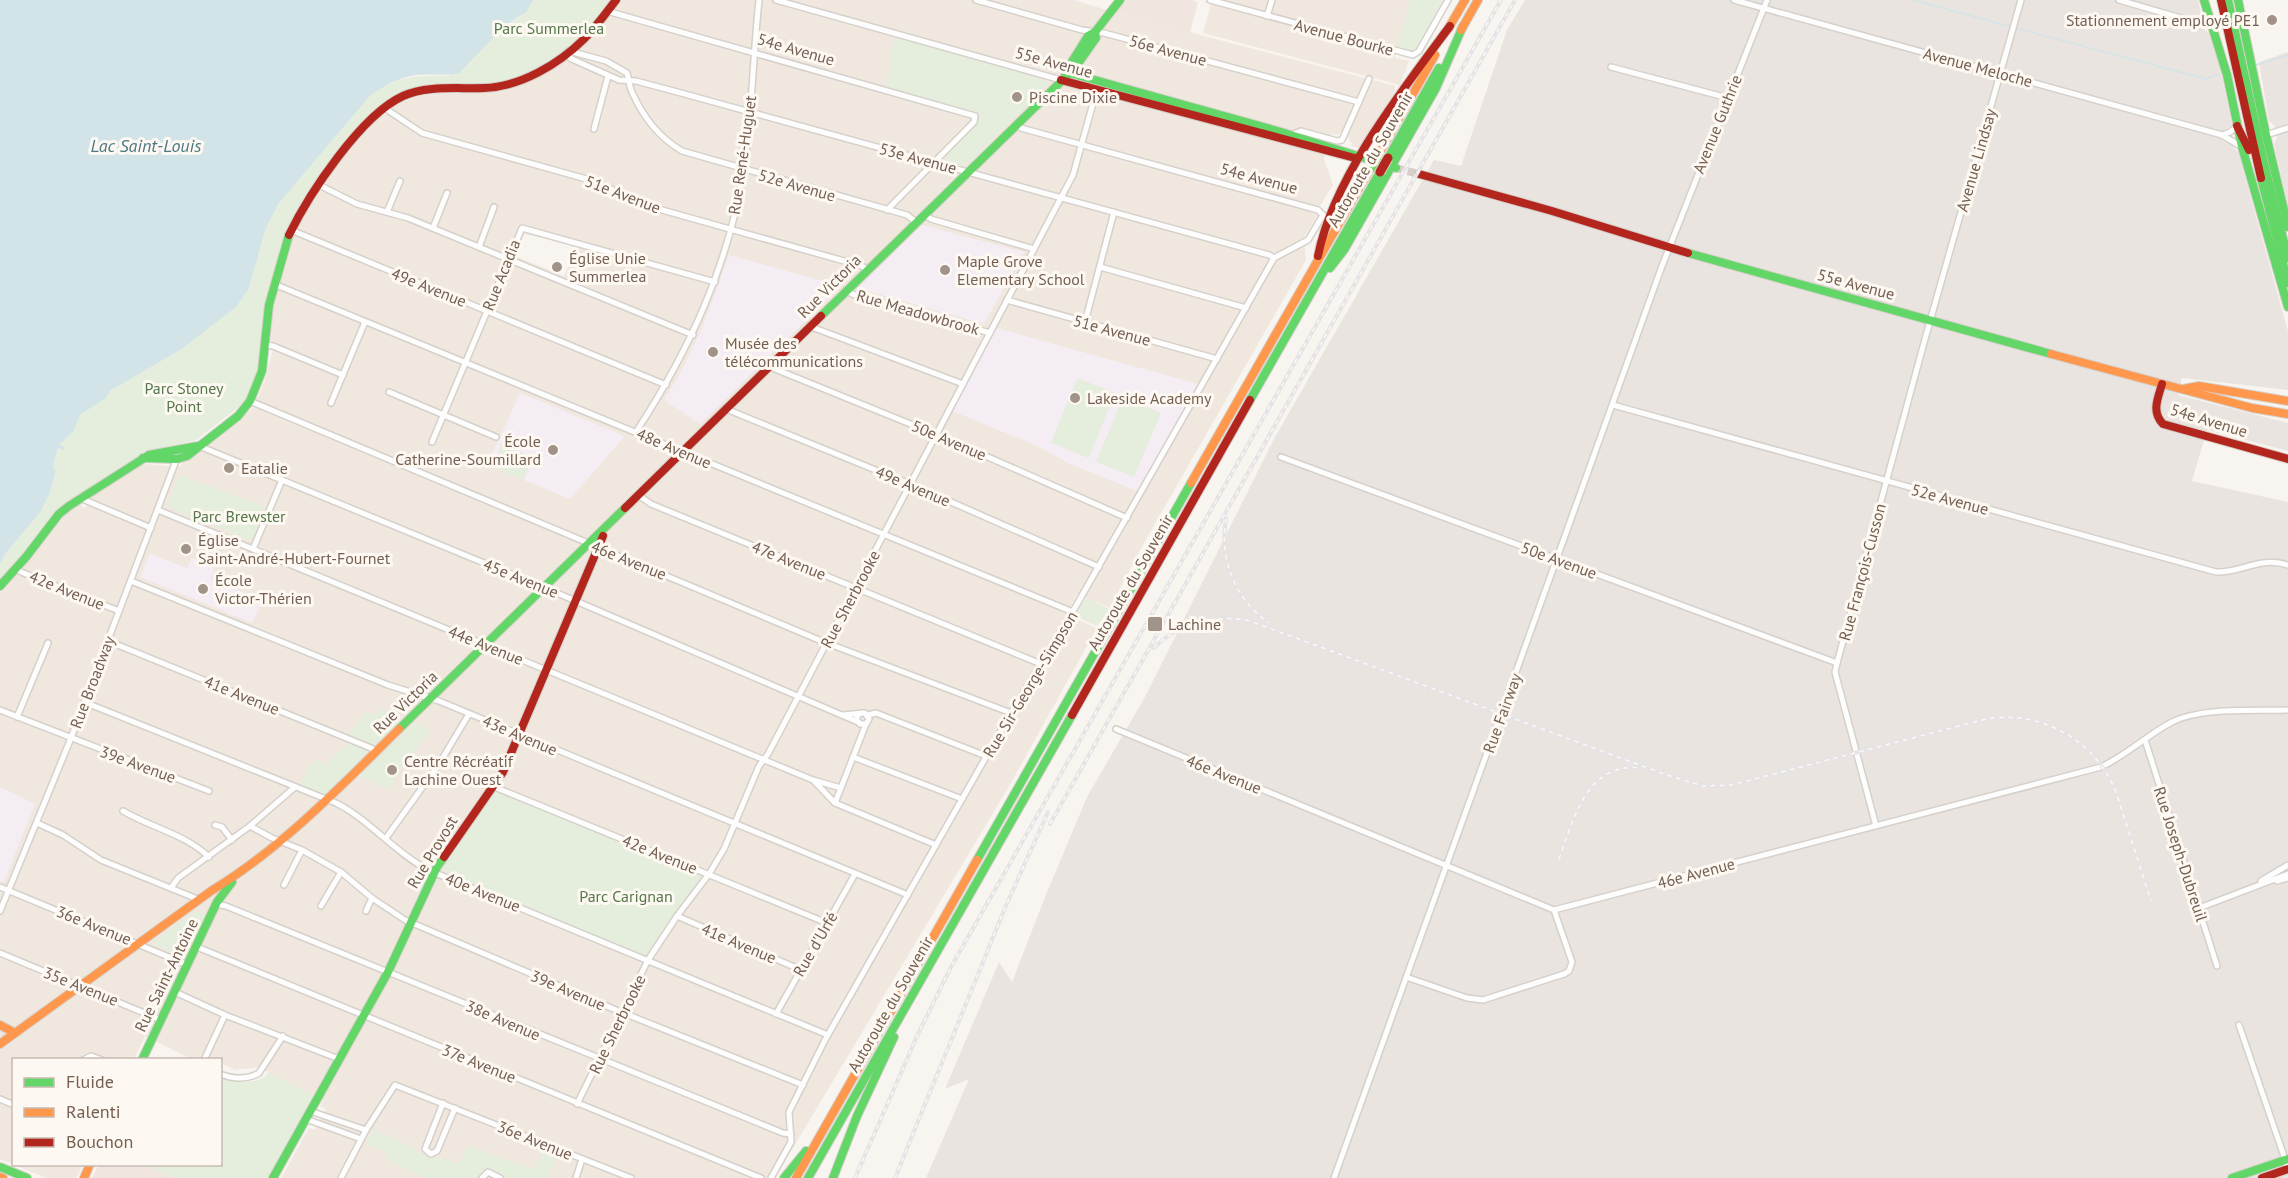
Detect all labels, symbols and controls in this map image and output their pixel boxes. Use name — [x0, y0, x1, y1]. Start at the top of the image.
place label: Stationnement employé PE1 — [2066, 10, 2260, 30]
marker: Stationnement employé PE1 — [2265, 13, 2279, 27]
street label: Avenue Bourke — [1292, 14, 1396, 60]
park label: Parc Summerlea — [494, 18, 604, 38]
street label: 54e Avenue — [755, 28, 837, 70]
street label: 56e Avenue — [1127, 30, 1209, 70]
street label: 55e Avenue — [1013, 42, 1095, 82]
street label: Avenue Meloche — [1921, 43, 2035, 91]
street label: Avenue Guthrie — [1688, 72, 1746, 176]
place label: Piscine Dixie — [1029, 87, 1117, 107]
street label: Autoroute du Souvenir — [1323, 87, 1417, 230]
marker: Piscine Dixie — [1010, 90, 1024, 104]
street label: Rue René-Huguet — [724, 94, 760, 216]
street label: Avenue Lindsay — [1952, 106, 2000, 214]
water label: Lac Saint-Louis — [91, 134, 202, 157]
street label: 53e Avenue — [877, 138, 959, 178]
street label: 54e Avenue — [1218, 158, 1300, 198]
street label: 52e Avenue — [756, 164, 838, 206]
street label: 51e Avenue — [582, 170, 664, 218]
street label: Rue Acadia — [478, 236, 524, 314]
place label: Église Unie Summerlea — [569, 248, 646, 286]
street label: Rue Victoria — [793, 250, 865, 322]
place label: Maple Grove Elementary School — [957, 251, 1085, 289]
marker: Église Unie Summerlea — [550, 260, 564, 274]
street label: 49e Avenue — [388, 263, 470, 311]
marker: Maple Grove Elementary School — [938, 263, 952, 277]
street label: 55e Avenue — [1815, 264, 1897, 304]
street label: Rue Meadowbrook — [854, 285, 982, 339]
street label: 51e Avenue — [1071, 310, 1153, 350]
place label: Musée des télécommunications — [725, 333, 863, 371]
marker: Musée des télécommunications — [706, 345, 720, 359]
park label: Parc Stoney Point — [144, 378, 224, 416]
place label: Lakeside Academy — [1087, 388, 1212, 408]
marker: Lakeside Academy — [1068, 391, 1082, 405]
street label: 54e Avenue — [2168, 399, 2250, 441]
street label: 50e Avenue — [909, 415, 989, 465]
street label: 48e Avenue — [634, 423, 714, 473]
place label: École Catherine-Soumillard — [395, 431, 541, 469]
marker: École Catherine-Soumillard — [546, 443, 560, 457]
place label: Eatalie — [241, 458, 288, 478]
marker: Eatalie — [222, 461, 236, 475]
street label: 49e Avenue — [873, 461, 953, 511]
street label: 52e Avenue — [1909, 479, 1991, 519]
street label: Rue François-Cusson — [1834, 501, 1890, 643]
park label: Parc Brewster — [193, 506, 286, 526]
street label: Autoroute du Souvenir — [1083, 510, 1177, 653]
place label: Église Saint-André-Hubert-Fournet — [198, 530, 391, 568]
street label: 46e Avenue — [588, 536, 670, 584]
street label: 47e Avenue — [749, 536, 829, 584]
street label: 50e Avenue — [1518, 537, 1600, 583]
marker: Église Saint-André-Hubert-Fournet — [179, 542, 193, 556]
street label: Rue Sherbrooke — [816, 547, 884, 651]
street label: 45e Avenue — [480, 554, 562, 602]
street label: 42e Avenue — [26, 566, 108, 614]
place label: École Victor-Thérien — [214, 570, 312, 608]
marker: École Victor-Thérien — [196, 582, 210, 596]
street label: Rue Sir-George-Simpson — [978, 607, 1082, 761]
place label: Lachine — [1168, 614, 1221, 634]
marker: Lachine — [1146, 615, 1164, 633]
street label: 44e Avenue — [445, 621, 527, 669]
street label: Rue Broadway — [65, 632, 119, 731]
street label: Rue Victoria — [369, 666, 441, 738]
street label: Rue Fairway — [1478, 670, 1526, 756]
street label: 41e Avenue — [201, 671, 283, 719]
street label: 43e Avenue — [480, 710, 560, 760]
street label: 39e Avenue — [97, 741, 179, 787]
street label: 46e Avenue — [1183, 750, 1265, 798]
place label: Centre Récréatif Lachine Ouest — [404, 751, 514, 789]
marker: Centre Récréatif Lachine Ouest — [385, 763, 399, 777]
street label: Rue Joseph-Dubreuil — [2150, 784, 2212, 924]
street label: Rue Provost — [403, 812, 462, 892]
street label: 42e Avenue — [619, 830, 701, 878]
street label: 46e Avenue — [1655, 853, 1737, 893]
street label: 40e Avenue — [442, 868, 524, 916]
park label: Parc Carignan — [579, 886, 673, 906]
street label: 36e Avenue — [53, 901, 135, 949]
street label: Rue d'Urfé — [788, 908, 842, 980]
street label: Rue Saint-Antoine — [130, 915, 202, 1035]
street label: 41e Avenue — [699, 918, 779, 968]
street label: Autoroute du Souvenir — [843, 932, 937, 1075]
street label: 35e Avenue — [40, 962, 122, 1010]
street label: 39e Avenue — [528, 965, 608, 1015]
street label: Rue Sherbrooke — [584, 971, 650, 1077]
street label: 38e Avenue — [463, 995, 543, 1045]
street label: 37e Avenue — [439, 1039, 519, 1087]
legend — [12, 1058, 222, 1166]
text: Fluide — [66, 1070, 114, 1093]
text: Ralenti — [66, 1100, 121, 1123]
street label: 36e Avenue — [494, 1116, 576, 1164]
text: Bouchon — [66, 1130, 133, 1153]

